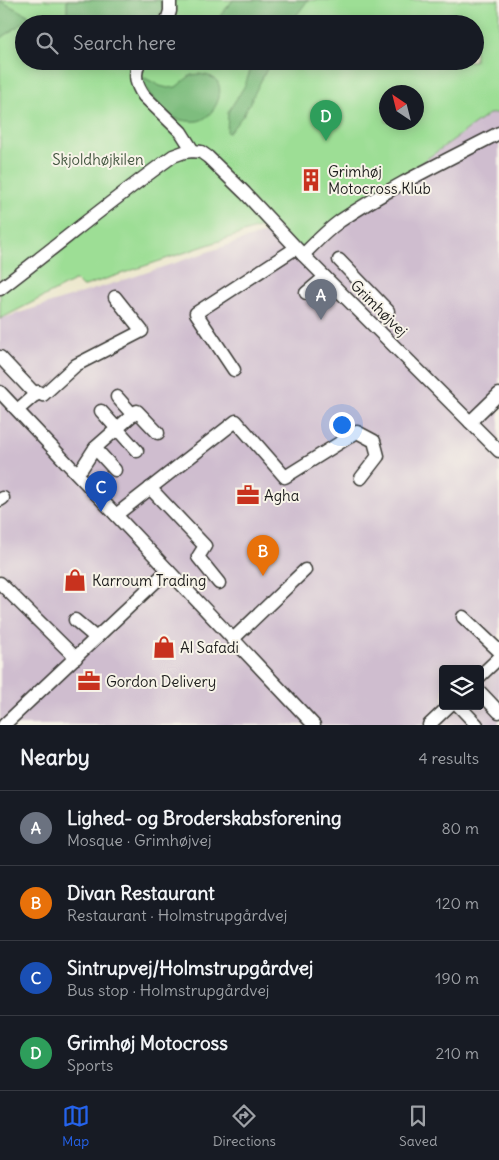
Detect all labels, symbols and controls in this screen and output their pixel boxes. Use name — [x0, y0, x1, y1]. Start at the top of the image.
search box — [15, 15, 484, 70]
icon: search — [33, 29, 61, 57]
text: Search here — [73, 31, 176, 55]
north arrow — [379, 85, 424, 130]
pin: D — [310, 100, 342, 141]
park label: Skjoldhøjkilen — [52, 150, 144, 169]
place label: Grimhøj Motocross Klub — [328, 162, 431, 198]
building icon: Grimhøj Motocross Klub — [298, 167, 324, 193]
street label: Grimhøjvej — [347, 276, 411, 340]
pin: A — [305, 279, 337, 320]
your location — [329, 412, 355, 438]
pin: C — [85, 471, 117, 512]
office icon: Agha — [235, 482, 261, 508]
place label: Agha — [264, 486, 300, 505]
pin: B — [247, 535, 279, 576]
shop icon: Karroum Trading — [62, 567, 88, 593]
place label: Karroum Trading — [92, 571, 206, 590]
shop icon: Al Safadi — [151, 634, 177, 660]
place label: Al Safadi — [180, 638, 239, 657]
map controls — [439, 665, 484, 710]
button: layers — [439, 665, 484, 710]
office icon: Gordon Delivery — [76, 668, 102, 694]
place label: Gordon Delivery — [106, 672, 216, 691]
text: Nearby — [20, 744, 90, 771]
text: 4 results — [418, 748, 479, 768]
text: Lighed- og Broderskabsforening — [67, 806, 342, 830]
text: A — [31, 818, 41, 838]
text: 80 m — [441, 818, 479, 838]
text: Mosque · Grimhøjvej — [67, 830, 211, 850]
text: Divan Restaurant — [67, 881, 215, 905]
text: B — [31, 893, 41, 913]
text: 120 m — [436, 893, 479, 913]
text: Restaurant · Holmstrupgårdvej — [67, 905, 287, 925]
text: Sintrupvej/Holmstrupgårdvej — [67, 956, 313, 980]
text: C — [31, 968, 41, 988]
text: 190 m — [435, 968, 479, 988]
text: Bus stop · Holmstrupgårdvej — [67, 980, 269, 1000]
text: Grimhøj Motocross — [67, 1031, 228, 1055]
text: D — [30, 1043, 42, 1063]
text: 210 m — [436, 1043, 479, 1063]
text: Sports — [67, 1055, 113, 1075]
tab: Map — [62, 1102, 90, 1150]
tab: Directions — [213, 1102, 276, 1150]
tab: Saved — [399, 1102, 437, 1150]

